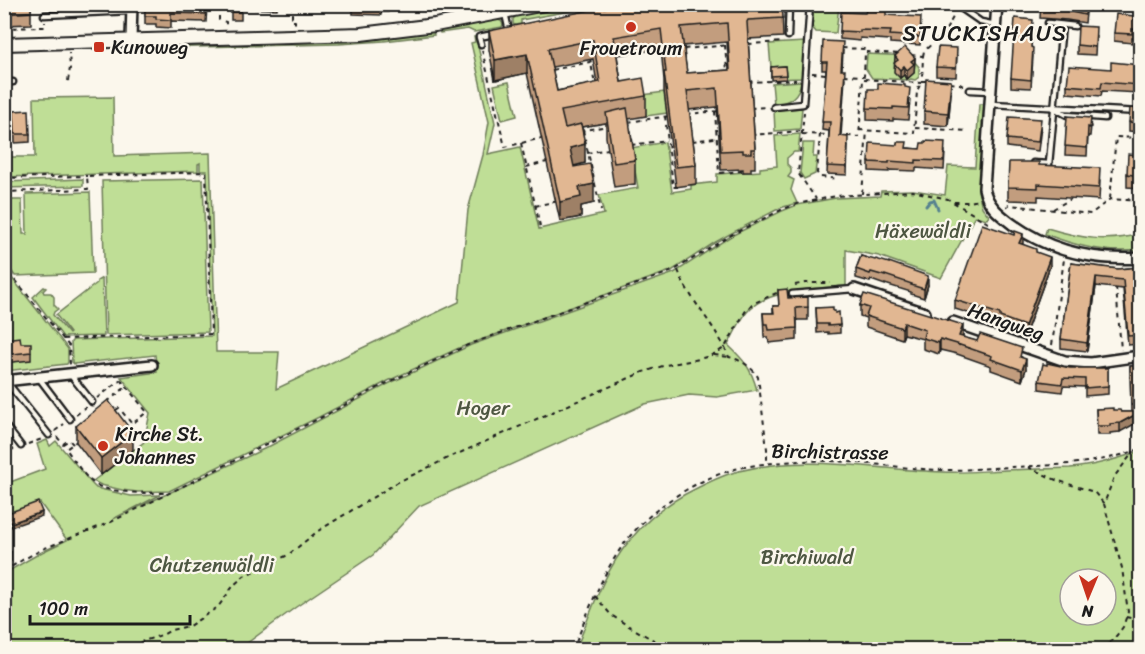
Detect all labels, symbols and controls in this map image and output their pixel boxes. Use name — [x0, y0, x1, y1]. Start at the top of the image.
district label: STUCKISHAUS — [902, 14, 1068, 53]
marker: Frouetroum — [624, 20, 638, 34]
place label: Kunoweg — [111, 30, 188, 65]
place label: Frouetroum — [580, 31, 682, 66]
marker: Kunoweg — [92, 40, 106, 54]
park label: Häxewäldli — [875, 214, 972, 249]
street label: Hangweg — [963, 293, 1049, 351]
park label: Hoger — [457, 391, 511, 426]
place label: Kirche St. Johannes — [114, 417, 204, 475]
street label: Birchistrasse — [771, 433, 889, 471]
marker: Kirche St. Johannes — [96, 439, 110, 453]
park label: Birchiwald — [761, 540, 855, 575]
park label: Chutzenwäldli — [150, 548, 276, 583]
north arrow — [1058, 567, 1118, 627]
scale bar — [30, 588, 190, 626]
text: 100 m — [39, 593, 88, 625]
text: N — [1081, 597, 1095, 626]

